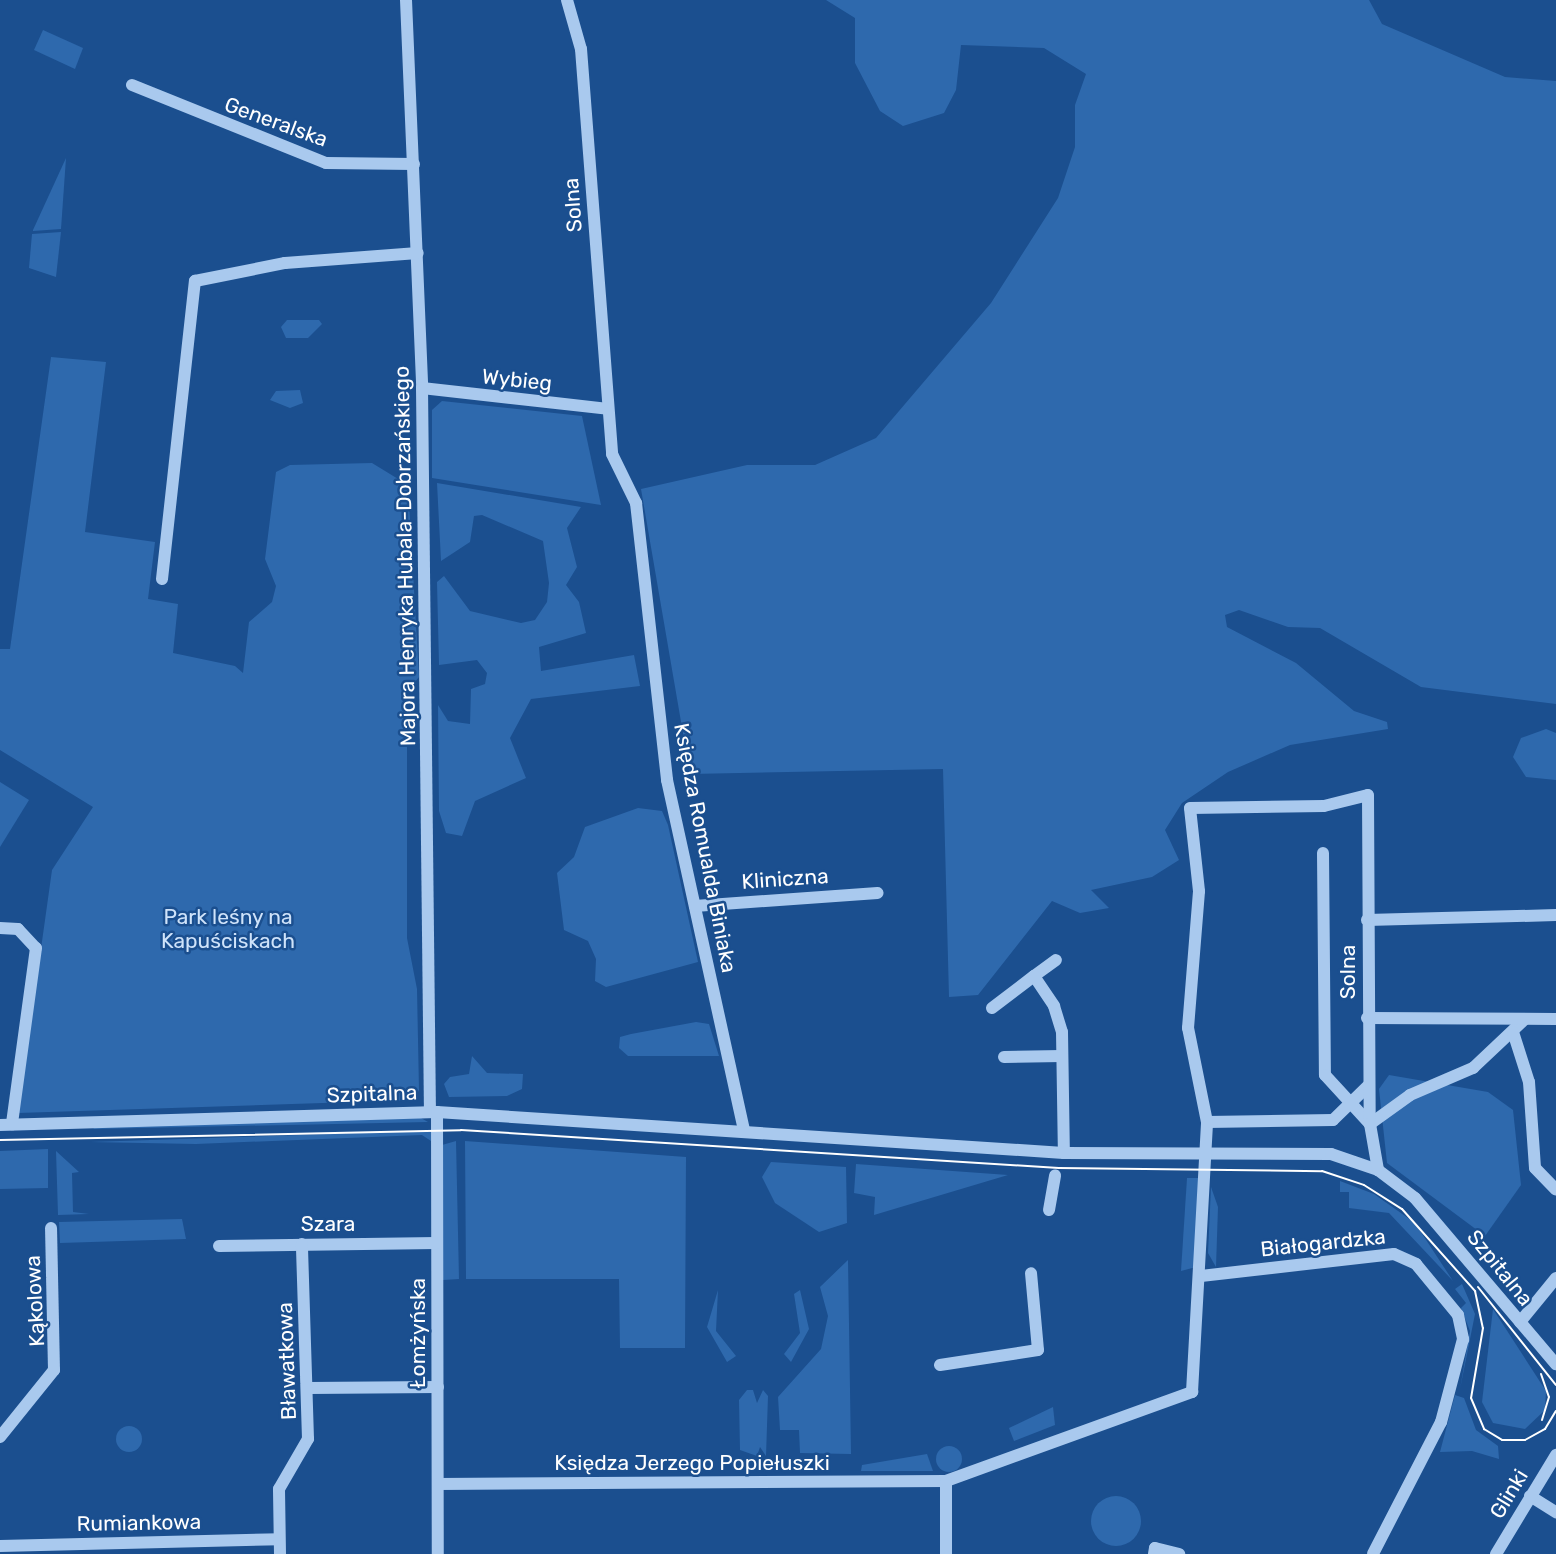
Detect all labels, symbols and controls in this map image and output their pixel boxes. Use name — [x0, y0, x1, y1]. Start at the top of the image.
street label: Generalska — [221, 92, 331, 152]
street label: Solna — [559, 177, 587, 233]
street label: Wybieg — [481, 364, 553, 396]
street label: Majora Henryka Hubala-Dobrzańskiego — [389, 366, 421, 746]
street label: Księdza Romualda Biniaka — [668, 721, 742, 975]
street label: Kliniczna — [741, 863, 829, 895]
park label: Park leśny na Kapuściskach — [161, 904, 295, 954]
street label: Solna — [1335, 945, 1361, 999]
street label: Szpitalna — [326, 1080, 418, 1108]
street label: Szara — [301, 1211, 355, 1237]
street label: Białogardzka — [1259, 1224, 1387, 1262]
street label: Szpitalna — [1462, 1225, 1538, 1311]
street label: Kąkolowa — [20, 1255, 50, 1347]
street label: Łomżyńska — [405, 1278, 431, 1388]
street label: Bławatkowa — [272, 1302, 302, 1420]
street label: Księdza Jerzego Popiełuszki — [554, 1450, 830, 1476]
street label: Glinki — [1485, 1465, 1533, 1523]
street label: Rumiankowa — [76, 1509, 202, 1537]

